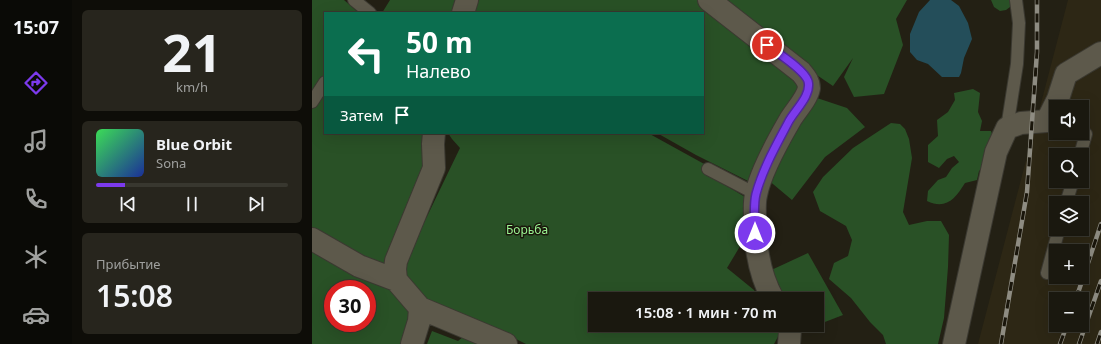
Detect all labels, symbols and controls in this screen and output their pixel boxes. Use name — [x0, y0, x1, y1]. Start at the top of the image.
text: 15:07 — [13, 15, 59, 39]
text: 21 — [162, 16, 222, 87]
text: 50 m — [406, 23, 473, 61]
icon: left — [340, 28, 392, 80]
pin — [750, 28, 784, 62]
icon: arrive — [756, 34, 778, 56]
text: Налево — [406, 59, 471, 83]
icon: directions — [22, 69, 50, 97]
text: km/h — [176, 78, 208, 96]
map controls — [1049, 100, 1089, 332]
button: sound — [1049, 100, 1089, 140]
icon: arrive — [391, 104, 413, 126]
text: Затем — [340, 105, 383, 125]
icon: music — [22, 127, 50, 155]
text: Blue Orbit — [156, 134, 232, 154]
button: search — [1049, 148, 1089, 188]
text: Sona — [156, 154, 186, 172]
icon: phone — [22, 185, 50, 213]
icon: previous — [117, 193, 139, 215]
icon: pause — [181, 193, 203, 215]
icon: next — [245, 193, 267, 215]
button: layers — [1049, 196, 1089, 236]
position arrow — [734, 212, 776, 254]
park label: Борьба — [506, 221, 548, 238]
icon: climate — [22, 243, 50, 271]
button: + — [1049, 244, 1089, 284]
text: Прибытие — [96, 255, 160, 273]
text: 15:08 — [96, 275, 173, 316]
speed limit sign: 30 — [324, 280, 376, 332]
button: − — [1049, 292, 1089, 332]
icon: car — [22, 301, 50, 329]
text: 15:08 · 1 мин · 70 m — [635, 302, 777, 322]

